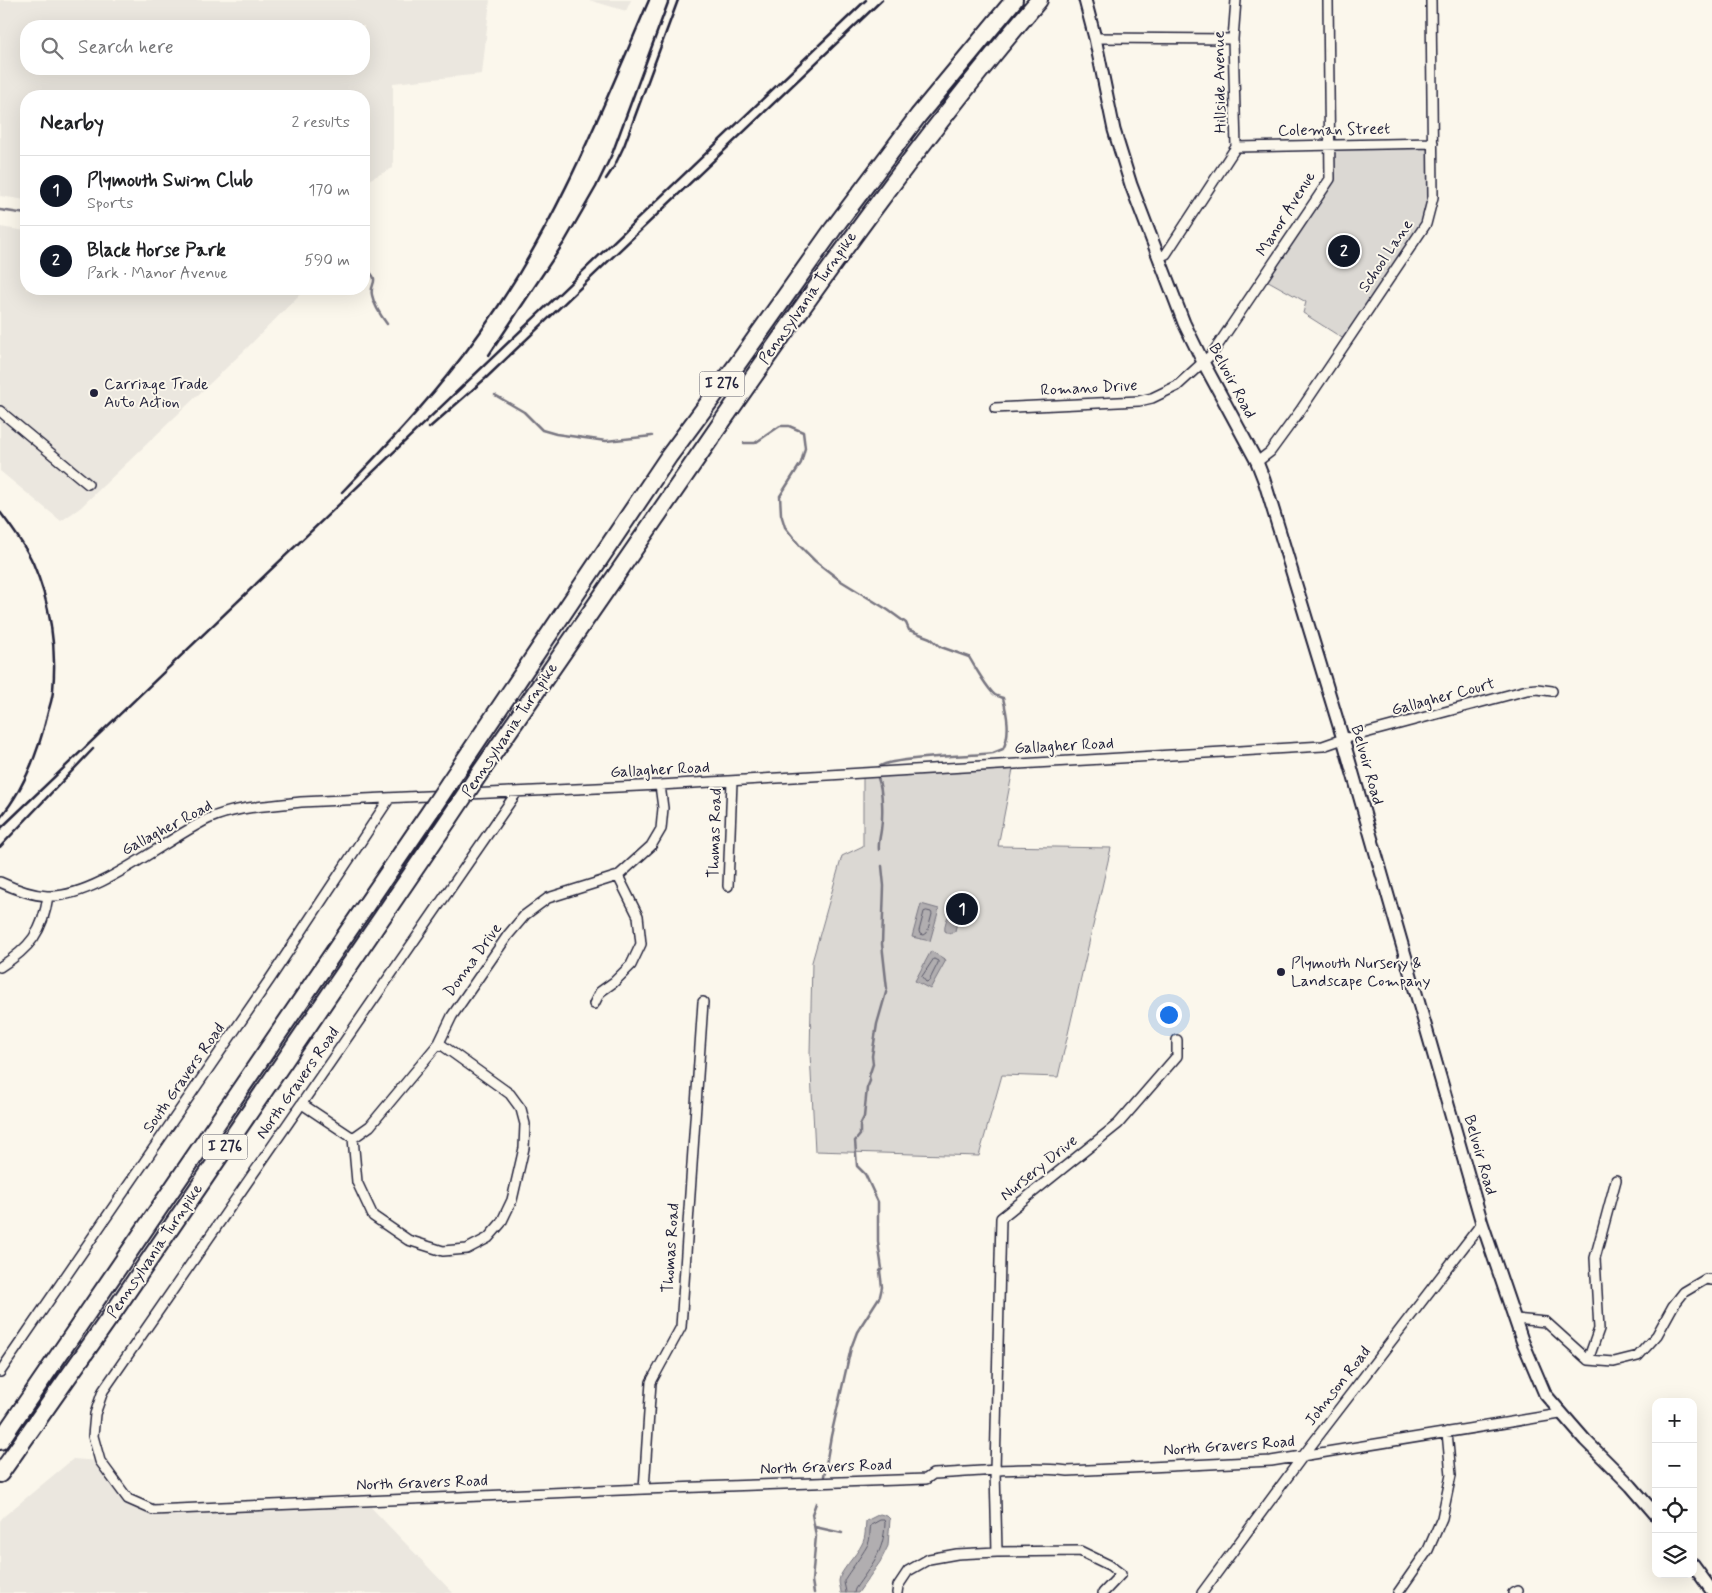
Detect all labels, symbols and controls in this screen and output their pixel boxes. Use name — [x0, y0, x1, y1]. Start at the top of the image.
search box — [20, 20, 370, 75]
street label: Hillside Avenue — [1209, 30, 1231, 133]
icon: search — [38, 34, 66, 62]
text: Search here — [78, 35, 174, 60]
text: Nearby — [40, 109, 104, 137]
text: 2 results — [292, 112, 350, 133]
street label: Coleman Street — [1278, 119, 1390, 141]
street label: Manor Avenue — [1252, 167, 1321, 261]
text: Plymouth Swim Club — [87, 168, 253, 193]
text: 1 — [52, 180, 60, 201]
text: 170 m — [308, 180, 350, 201]
text: Sports — [87, 193, 133, 214]
street label: School Lane — [1354, 215, 1418, 297]
street label: Pennsylvania Turnpike — [754, 227, 862, 369]
pin: 2 — [1328, 232, 1360, 270]
text: Black Horse Park — [87, 238, 226, 263]
text: 2 — [52, 250, 60, 271]
text: 590 m — [304, 250, 350, 271]
text: Park · Manor Avenue — [87, 263, 228, 284]
street label: Belvoir Road — [1203, 340, 1261, 422]
road number: I 276 — [700, 372, 744, 396]
place label: Carriage Trade Auto Action — [104, 374, 209, 413]
street label: Romano Drive — [1040, 375, 1138, 401]
marker: Carriage Trade Auto Action — [88, 387, 100, 399]
street label: Pennsylvania Turnpike — [457, 658, 563, 801]
street label: Gallagher Court — [1389, 673, 1497, 721]
street label: Belvoir Road — [1346, 723, 1388, 807]
street label: Gallagher Road — [1014, 733, 1114, 759]
street label: Gallagher Road — [610, 757, 710, 783]
street label: Thomas Road — [703, 788, 727, 878]
street label: Gallagher Road — [118, 795, 216, 861]
pin: 1 — [946, 890, 978, 928]
street label: Donna Drive — [439, 919, 507, 1001]
place label: Plymouth Nursery & Landscape Company — [1291, 953, 1431, 992]
marker: Plymouth Nursery & Landscape Company — [1275, 966, 1287, 978]
your location — [1156, 1002, 1182, 1028]
street label: South Gravers Road — [138, 1019, 230, 1137]
street label: North Gravers Road — [252, 1023, 344, 1143]
street label: Belvoir Road — [1459, 1113, 1501, 1197]
street label: Nursery Drive — [996, 1130, 1082, 1206]
road number: I 276 — [202, 1134, 248, 1160]
street label: Pennsylvania Turnpike — [102, 1179, 208, 1322]
street label: Thomas Road — [657, 1202, 685, 1294]
street label: Johnson Road — [1300, 1342, 1376, 1430]
map controls — [1652, 1398, 1697, 1578]
button: + — [1652, 1398, 1697, 1443]
street label: North Gravers Road — [1162, 1431, 1296, 1461]
button: − — [1652, 1443, 1697, 1488]
street label: North Gravers Road — [760, 1454, 892, 1480]
street label: North Gravers Road — [356, 1470, 488, 1496]
button: locate — [1652, 1488, 1697, 1533]
button: layers — [1652, 1533, 1697, 1578]

